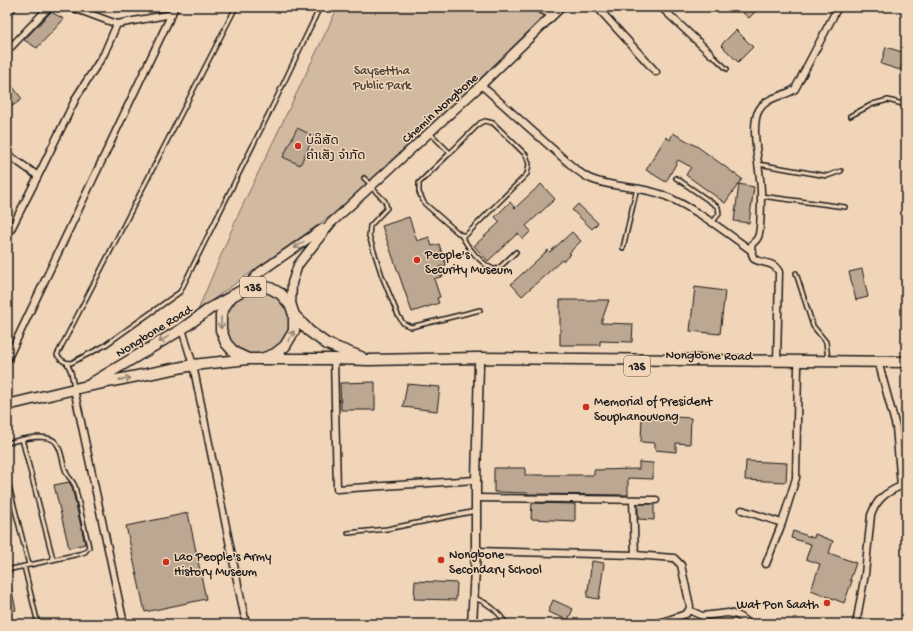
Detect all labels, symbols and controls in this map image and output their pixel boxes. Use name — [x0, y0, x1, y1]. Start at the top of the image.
park label: Saysettha Public Park — [352, 64, 412, 94]
street label: Chemin Nongbone — [399, 71, 482, 147]
place label: ບໍລິສັດ ຄຳເສັງ ຈຳກັດ — [306, 133, 365, 164]
marker: ບໍລິສັດ ຄຳເສັງ ຈຳກັດ — [293, 141, 303, 151]
one-way arrow — [294, 241, 305, 249]
place label: People's Security Museum — [424, 248, 512, 278]
marker: People's Security Museum — [412, 255, 422, 265]
road number: 13S — [240, 277, 266, 297]
street label: Nongbone Road — [114, 302, 196, 361]
one-way arrow — [217, 316, 225, 329]
one-way arrow — [287, 330, 295, 342]
one-way arrow — [158, 336, 170, 344]
street label: Nongbone Road — [665, 348, 754, 365]
road number: 13S — [624, 356, 650, 376]
one-way arrow — [118, 375, 131, 383]
place label: Memorial of President Souphanouvong — [594, 395, 714, 425]
marker: Memorial of President Souphanouvong — [581, 402, 591, 412]
place label: Nongbone Secondary School — [449, 548, 542, 578]
place label: Lao People's Army History Museum — [174, 550, 272, 580]
marker: Nongbone Secondary School — [436, 555, 446, 565]
marker: Lao People's Army History Museum — [161, 557, 171, 567]
place label: Wat Pon Saath — [736, 598, 819, 613]
marker: Wat Pon Saath — [822, 598, 832, 608]

